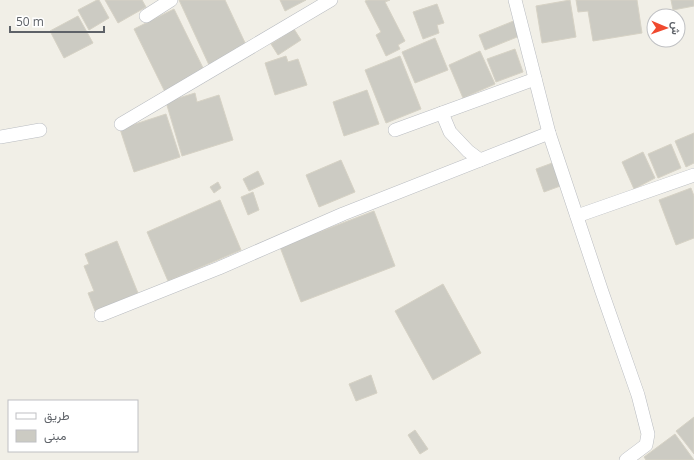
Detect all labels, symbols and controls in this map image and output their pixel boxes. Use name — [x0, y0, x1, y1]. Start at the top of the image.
scale bar — [10, 8, 104, 34]
north arrow — [646, 8, 686, 48]
text: 50 m — [16, 13, 44, 30]
text: ش — [669, 21, 684, 35]
legend — [8, 400, 138, 452]
text: طريق — [44, 407, 70, 424]
text: مبنى — [44, 427, 66, 444]

